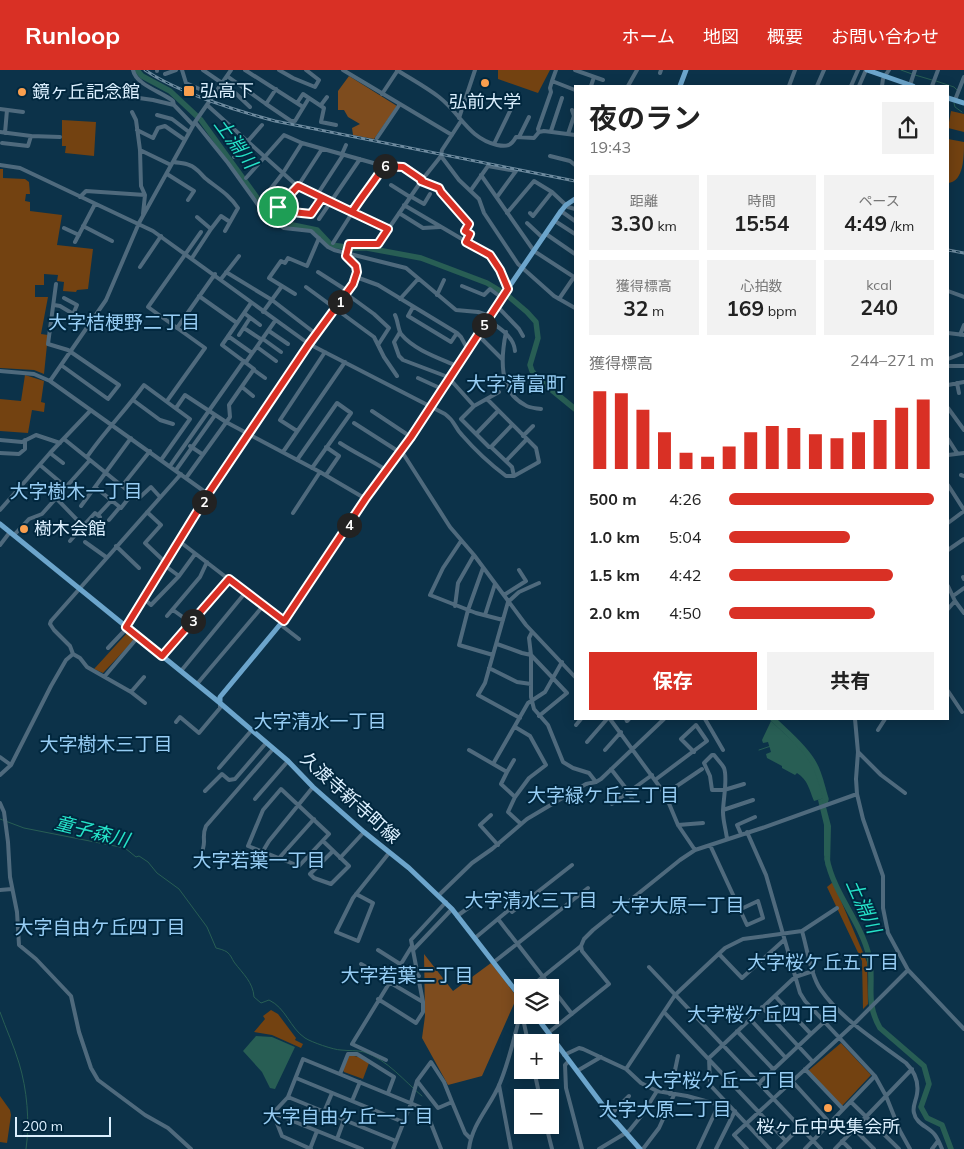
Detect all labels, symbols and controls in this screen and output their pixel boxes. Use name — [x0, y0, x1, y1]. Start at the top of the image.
text: Runloop — [25, 20, 120, 50]
text: ホーム — [622, 25, 675, 48]
text: 地図 — [703, 25, 739, 48]
text: 概要 — [767, 25, 803, 48]
text: お問い合わせ — [831, 25, 939, 48]
marker: 弘前大学 — [479, 77, 491, 89]
place label: 弘高下 — [200, 79, 254, 102]
place label: 鏡ヶ丘記念館 — [32, 80, 140, 103]
marker: 弘高下 — [182, 84, 196, 98]
marker: 鏡ヶ丘記念館 — [16, 86, 28, 98]
place label: 弘前大学 — [449, 90, 521, 113]
text: 夜のラン — [589, 100, 701, 135]
button: share — [882, 102, 934, 154]
water label: 土淵川 — [210, 113, 264, 175]
text: 19:43 — [589, 137, 631, 157]
pin: 6 — [372, 154, 398, 178]
text: 6 — [381, 157, 390, 175]
pin — [257, 186, 299, 228]
text: 距離 — [630, 192, 658, 210]
text: 時間 — [747, 192, 775, 210]
text: ペース — [859, 192, 900, 210]
icon: arrive — [264, 193, 292, 221]
text: 3.30 — [611, 210, 654, 236]
text: 15:54 — [734, 210, 789, 236]
text: 4:49 — [844, 210, 887, 236]
text: km — [654, 217, 677, 235]
text: /km — [887, 217, 914, 235]
text: kcal — [866, 276, 892, 294]
text: 獲得標高 — [616, 277, 672, 295]
text: 心拍数 — [740, 277, 782, 295]
pin: 1 — [328, 290, 352, 314]
text: 1 — [336, 293, 345, 311]
text: 240 — [860, 294, 898, 320]
text: 32 — [623, 295, 648, 321]
text: 169 — [726, 295, 764, 321]
text: m — [648, 302, 664, 320]
text: bpm — [764, 302, 797, 320]
district label: 大字桔梗野二丁目 — [48, 310, 200, 334]
pin: 5 — [472, 312, 496, 338]
text: 5 — [480, 316, 489, 334]
text: 244–271 m — [850, 350, 934, 370]
text: 獲得標高 — [589, 353, 653, 373]
district label: 大字清富町 — [466, 371, 566, 396]
district label: 大字樹木一丁目 — [9, 479, 143, 503]
text: 500 m — [589, 489, 637, 509]
text: 4:26 — [669, 489, 701, 509]
pin: 2 — [192, 490, 216, 514]
text: 2 — [200, 493, 209, 511]
pin: 4 — [336, 512, 362, 538]
text: 4 — [345, 516, 354, 534]
place label: 樹木会館 — [34, 517, 106, 540]
marker: 樹木会館 — [18, 523, 30, 535]
text: 1.0 km — [589, 527, 640, 547]
text: 5:04 — [669, 527, 701, 547]
text: 1.5 km — [589, 565, 640, 585]
text: 4:42 — [669, 565, 701, 585]
text: 2.0 km — [589, 603, 640, 623]
text: 4:50 — [669, 603, 701, 623]
pin: 3 — [180, 608, 206, 634]
text: 3 — [189, 612, 198, 630]
button: 保存 — [589, 652, 757, 710]
button: 共有 — [767, 652, 934, 710]
district label: 大字清水一丁目 — [253, 709, 387, 733]
district label: 大字樹木三丁目 — [39, 732, 173, 756]
street label: 久渡寺新寺町線 — [296, 747, 405, 848]
district label: 大字緑ケ丘三丁目 — [527, 783, 679, 807]
water label: 童子森川 — [52, 810, 134, 852]
district label: 大字若葉一丁目 — [192, 848, 326, 872]
water label: 土淵川 — [841, 875, 887, 939]
district label: 大字清水三丁目 — [464, 888, 598, 912]
district label: 大字大原一丁目 — [611, 893, 745, 917]
district label: 大字自由ケ丘四丁目 — [14, 915, 186, 939]
district label: 大字桜ケ丘五丁目 — [747, 950, 899, 974]
district label: 大字若葉二丁目 — [340, 963, 474, 987]
map controls — [514, 979, 559, 1134]
button: layers — [514, 979, 559, 1024]
district label: 大字桜ケ丘四丁目 — [687, 1002, 839, 1026]
button: + — [514, 1034, 559, 1079]
district label: 大字桜ケ丘一丁目 — [644, 1068, 796, 1092]
button: − — [514, 1089, 559, 1134]
district label: 大字大原二丁目 — [598, 1097, 732, 1121]
marker: 桜ヶ丘中央集会所 — [822, 1102, 834, 1114]
district label: 大字自由ケ丘一丁目 — [262, 1104, 434, 1128]
scale bar — [15, 1114, 111, 1137]
place label: 桜ヶ丘中央集会所 — [756, 1115, 900, 1138]
text: 200 m — [22, 1117, 63, 1135]

